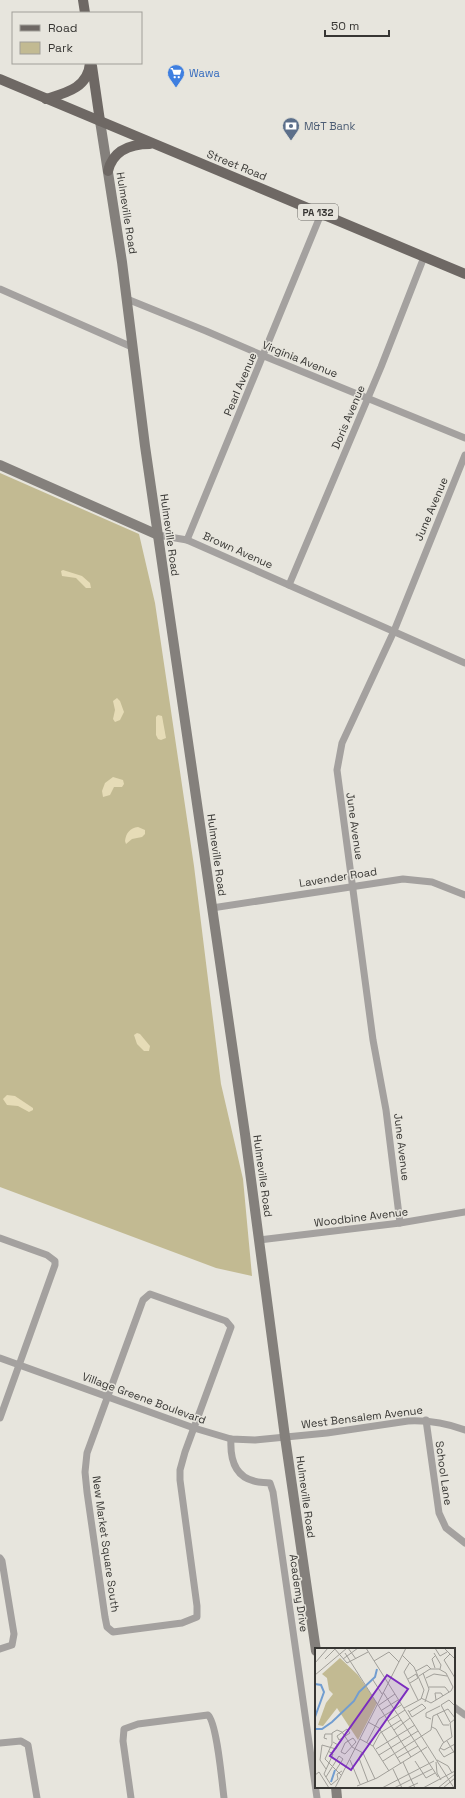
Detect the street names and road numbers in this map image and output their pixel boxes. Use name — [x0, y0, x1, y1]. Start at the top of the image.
street label: Street Road — [205, 147, 269, 183]
street label: Hulmeville Road — [114, 171, 140, 255]
road number: PA 132 — [298, 204, 338, 220]
street label: Virginia Avenue — [260, 337, 340, 381]
street label: Pearl Avenue — [220, 350, 260, 418]
street label: Doris Avenue — [328, 383, 368, 451]
street label: June Avenue — [411, 475, 451, 543]
street label: Hulmeville Road — [157, 493, 183, 577]
street label: Brown Avenue — [201, 528, 275, 572]
street label: June Avenue — [343, 791, 367, 861]
street label: Hulmeville Road — [204, 813, 230, 897]
street label: Lavender Road — [298, 864, 378, 890]
street label: June Avenue — [391, 1113, 413, 1181]
street label: Hulmeville Road — [250, 1134, 276, 1218]
street label: Woodbine Avenue — [313, 1204, 409, 1230]
street label: Village Greene Boulevard — [80, 1369, 208, 1427]
street label: West Bensalem Avenue — [300, 1403, 424, 1431]
street label: School Lane — [433, 1440, 455, 1506]
street label: Hulmeville Road — [293, 1455, 319, 1539]
street label: New Market Square South — [90, 1475, 122, 1613]
street label: Academy Drive — [287, 1553, 311, 1633]

